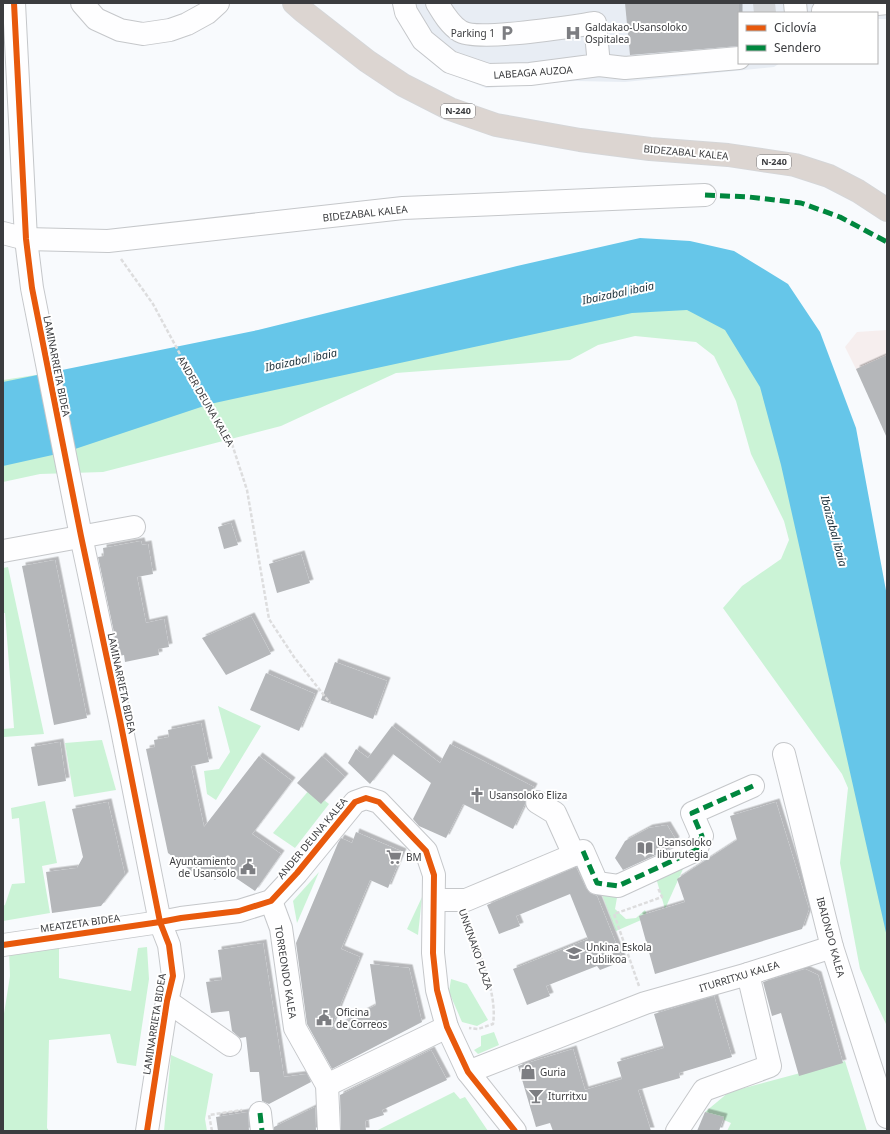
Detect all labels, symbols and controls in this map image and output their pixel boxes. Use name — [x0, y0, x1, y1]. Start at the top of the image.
legend — [738, 12, 878, 64]
text: Ciclovía — [774, 19, 816, 36]
place label: Galdakao-Usansoloko Ospitalea — [585, 20, 687, 46]
parking icon: Parking 1 — [498, 24, 516, 42]
hospital icon: Galdakao-Usansoloko Ospitalea — [564, 24, 582, 42]
place label: Parking 1 — [451, 26, 495, 40]
text: Sendero — [774, 39, 821, 56]
street label: LABEAGA AUZOA — [493, 62, 574, 82]
road number: N-240 — [441, 104, 475, 118]
street label: BIDEZABAL KALEA — [643, 141, 730, 163]
road number: N-240 — [757, 155, 791, 169]
street label: BIDEZABAL KALEA — [322, 202, 409, 224]
water label: Ibaizabal ibaia — [580, 277, 656, 308]
street label: LAMINARRIETA BIDEA — [40, 314, 74, 418]
water label: Ibaizabal ibaia — [263, 344, 339, 375]
street label: ANDER DEUNA KALEA — [174, 353, 238, 449]
water label: Ibaizabal ibaia — [818, 493, 851, 569]
street label: LAMINARRIETA BIDEA — [105, 631, 140, 735]
church icon: Usansoloko Eliza — [468, 786, 486, 804]
place label: Usansoloko Eliza — [489, 788, 567, 802]
street label: ANDER DEUNA KALEA — [274, 794, 351, 882]
place label: Usansoloko liburutegia — [657, 835, 712, 861]
library icon: Usansoloko liburutegia — [636, 839, 654, 857]
supermarket icon: BM — [385, 848, 403, 866]
place label: BM — [406, 850, 422, 864]
place label: Ayuntamiento de Usansolo — [170, 854, 236, 880]
public building icon: Ayuntamiento de Usansolo — [239, 858, 257, 876]
street label: IBAIONDO KALEA — [814, 895, 849, 979]
street label: UNKINAKO PLAZA — [456, 907, 497, 992]
street label: MEATZETA BIDEA — [39, 910, 121, 936]
street label: TORREONDO KALEA — [272, 924, 300, 1020]
place label: Unkina Eskola Publikoa — [586, 940, 652, 966]
school or university icon: Unkina Eskola Publikoa — [565, 944, 583, 962]
street label: ITURRITXU KALEA — [697, 957, 781, 995]
street label: LAMINARRIETA BIDEA — [139, 972, 169, 1076]
place label: Oficina de Correos — [336, 1005, 388, 1031]
public building icon: Oficina de Correos — [315, 1009, 333, 1027]
shop icon: Guria — [519, 1063, 537, 1081]
place label: Guria — [540, 1065, 566, 1079]
bar icon: Iturritxu — [527, 1087, 545, 1105]
place label: Iturritxu — [548, 1089, 587, 1103]

